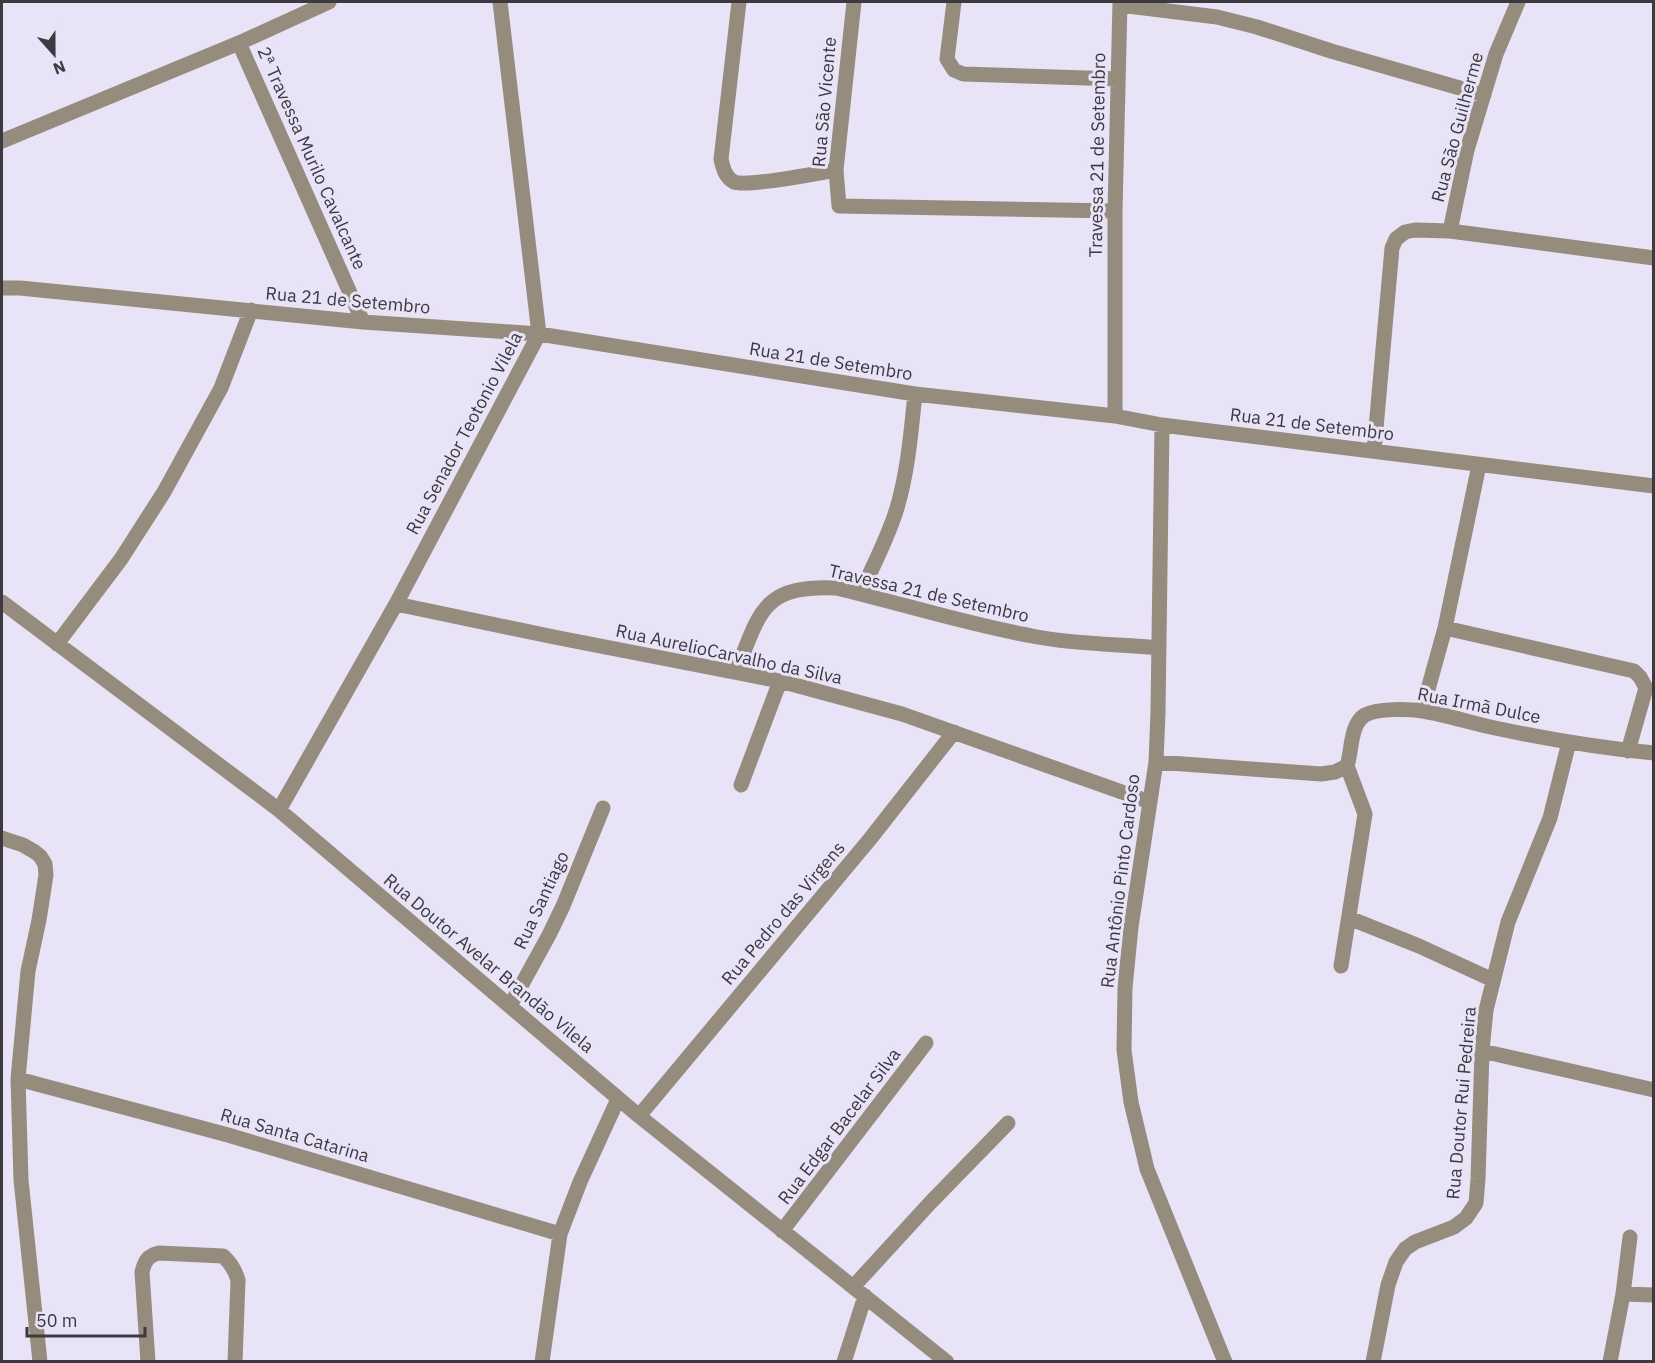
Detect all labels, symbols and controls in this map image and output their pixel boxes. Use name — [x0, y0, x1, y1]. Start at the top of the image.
north arrow — [24, 24, 84, 84]
street label: Rua São Vicente — [807, 36, 841, 168]
street label: 2ª Travessa Murilo Cavalcante — [252, 43, 372, 273]
street label: Rua São Guilherme — [1426, 49, 1488, 205]
street label: Travessa 21 de Setembro — [1084, 52, 1110, 258]
text: N — [50, 57, 68, 79]
street label: Rua 21 de Setembro — [265, 281, 431, 319]
street label: Rua Senador Teotonio Vilela — [401, 327, 527, 538]
street label: Rua 21 de Setembro — [748, 337, 914, 385]
street label: Rua 21 de Setembro — [1229, 403, 1395, 445]
street label: Travessa 21 de Setembro — [827, 559, 1031, 627]
street label: Rua AurelioCarvalho da Silva — [614, 619, 845, 689]
street label: Rua Irmã Dulce — [1415, 682, 1543, 728]
street label: Rua Antônio Pinto Cardoso — [1095, 773, 1145, 989]
street label: Rua Pedro das Virgens — [716, 837, 850, 989]
street label: Rua Santiago — [508, 847, 574, 953]
street label: Rua Doutor Avelar Brandão Vilela — [379, 868, 599, 1058]
street label: Rua Doutor Rui Pedreira — [1441, 1005, 1481, 1200]
street label: Rua Edgar Bacelar Silva — [773, 1043, 906, 1209]
street label: Rua Santa Catarina — [218, 1103, 372, 1167]
scale bar — [27, 1300, 146, 1338]
text: 50 m — [36, 1309, 78, 1332]

